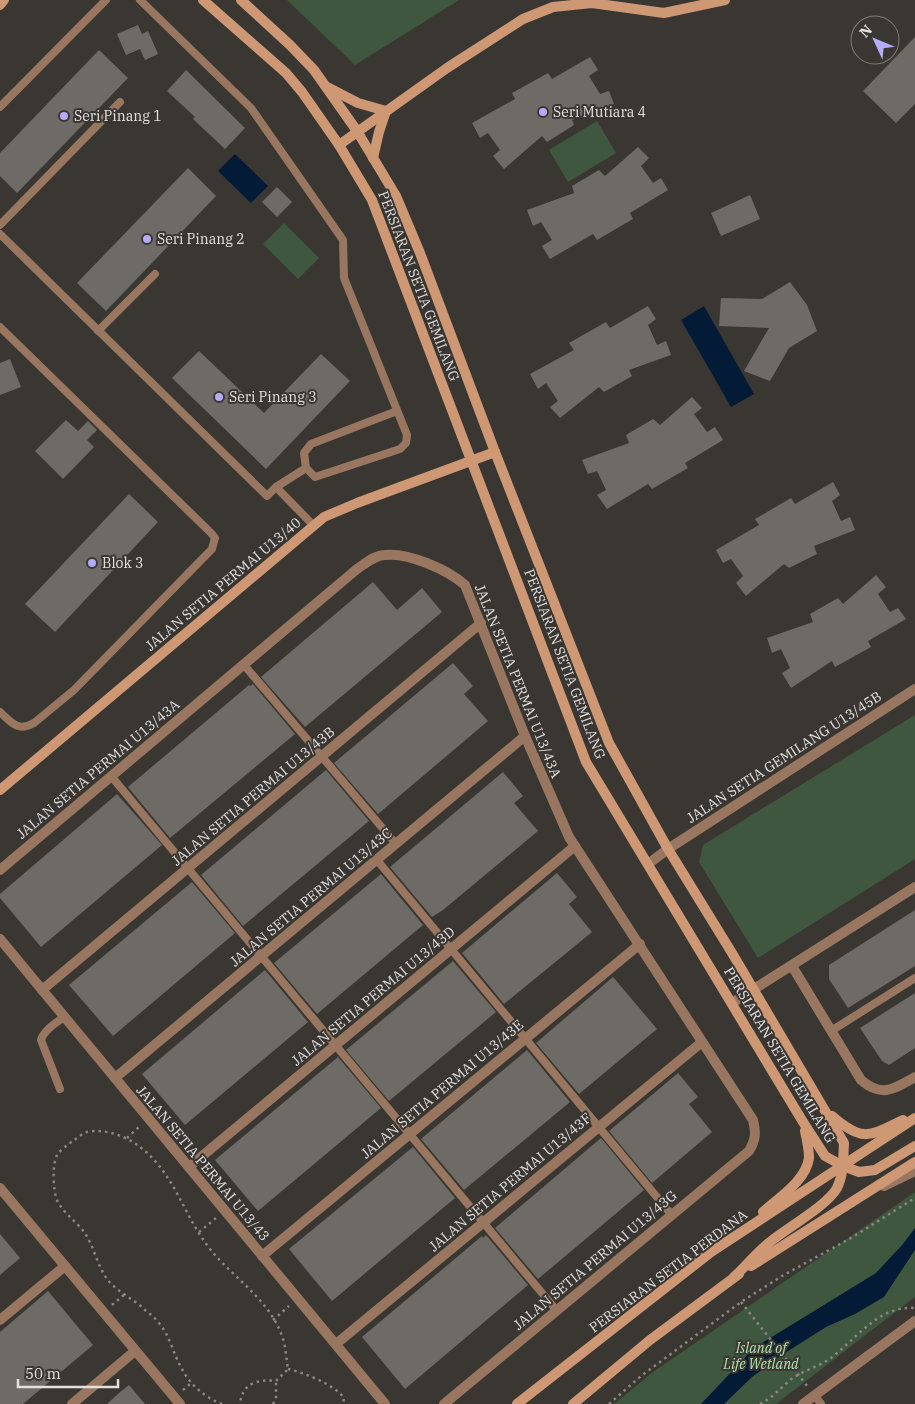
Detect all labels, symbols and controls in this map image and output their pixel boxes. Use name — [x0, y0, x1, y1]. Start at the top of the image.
north arrow — [850, 15, 900, 65]
text: N — [855, 21, 876, 41]
place label: Seri Mutiara 4 — [553, 103, 646, 121]
marker: Seri Mutiara 4 — [537, 106, 549, 118]
place label: Seri Pinang 1 — [74, 107, 162, 125]
marker: Seri Pinang 1 — [58, 110, 70, 122]
street label: PERSIARAN SETIA GEMILANG — [374, 188, 464, 384]
place label: Seri Pinang 2 — [157, 230, 245, 248]
marker: Seri Pinang 2 — [141, 233, 153, 245]
place label: Seri Pinang 3 — [229, 388, 317, 406]
marker: Seri Pinang 3 — [213, 391, 225, 403]
street label: JALAN SETIA PERMAI U13/40 — [141, 513, 305, 655]
place label: Blok 3 — [102, 554, 143, 572]
marker: Blok 3 — [86, 557, 98, 569]
street label: PERSIARAN SETIA GEMILANG — [520, 566, 610, 762]
street label: JALAN SETIA PERMAI U13/43A — [471, 581, 565, 781]
street label: JALAN SETIA GEMILANG U13/45B — [683, 687, 885, 827]
street label: JALAN SETIA PERMAI U13/43A — [13, 695, 184, 843]
street label: JALAN SETIA PERMAI U13/43B — [168, 722, 338, 870]
street label: JALAN SETIA PERMAI U13/43C — [226, 824, 396, 970]
street label: JALAN SETIA PERMAI U13/43D — [288, 922, 458, 1070]
street label: PERSIARAN SETIA GEMILANG — [720, 964, 840, 1146]
street label: JALAN SETIA PERMAI U13/43E — [357, 1016, 527, 1162]
street label: JALAN SETIA PERMAI U13/43 — [132, 1081, 274, 1245]
street label: JALAN SETIA PERMAI U13/43F — [425, 1109, 595, 1255]
street label: JALAN SETIA PERMAI U13/43G — [510, 1186, 680, 1334]
street label: PERSIARAN SETIA PERDANA — [585, 1205, 751, 1336]
park label: Island of Life Wetland — [722, 1339, 799, 1373]
scale bar — [18, 1356, 118, 1388]
text: 50 m — [25, 1364, 61, 1383]

